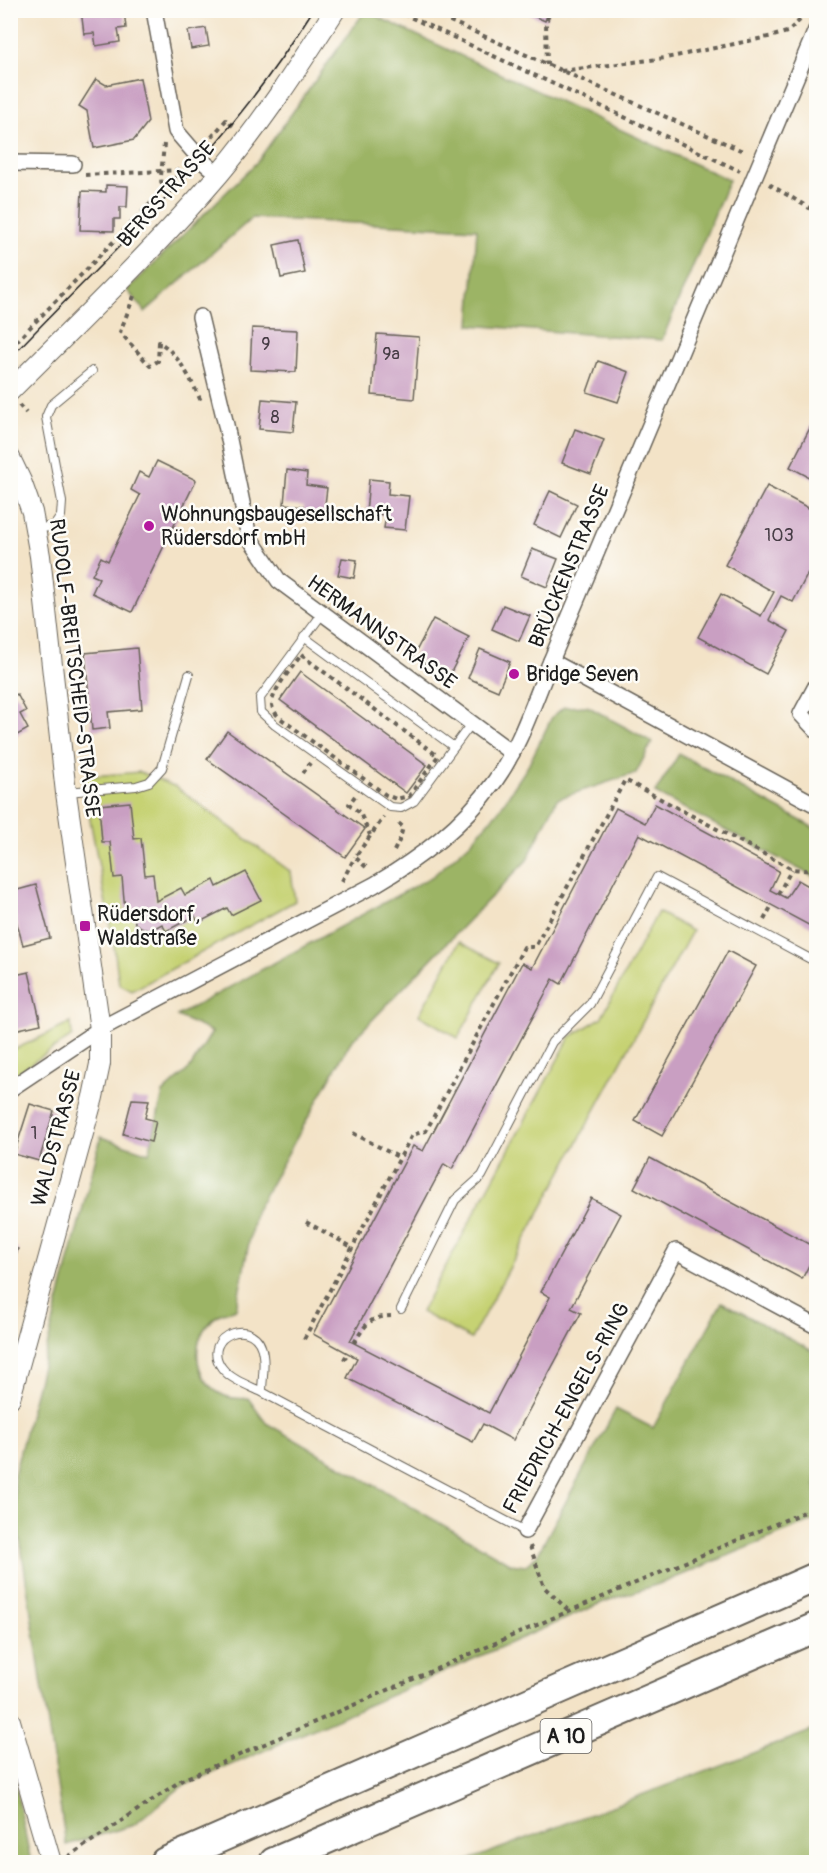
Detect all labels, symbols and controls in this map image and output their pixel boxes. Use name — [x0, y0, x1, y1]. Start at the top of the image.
street label: BERGSTRASSE — [112, 135, 221, 253]
house number: 9 — [261, 333, 271, 356]
house number: 9a — [382, 343, 400, 366]
house number: 8 — [270, 406, 280, 429]
street label: BRÜCKENSTRASSE — [523, 481, 616, 652]
place label: Wohnungsbaugesellschaft Rüdersdorf mbH — [161, 501, 392, 552]
street label: RUDOLF-BREITSCHEID-STRASSE — [43, 517, 106, 819]
marker: Wohnungsbaugesellschaft Rüdersdorf mbH — [142, 519, 156, 533]
house number: 103 — [764, 524, 794, 547]
street label: HERMANNSTRASSE — [302, 569, 462, 696]
place label: Bridge Seven — [526, 661, 639, 688]
marker: Bridge Seven — [507, 667, 521, 681]
place label: Rüdersdorf, Waldstraße — [97, 901, 200, 952]
marker: Rüdersdorf, Waldstraße — [78, 919, 92, 933]
street label: WALDSTRASSE — [25, 1067, 88, 1209]
house number: 1 — [30, 1122, 38, 1145]
street label: FRIEDRICH-ENGELS-RING — [497, 1298, 636, 1519]
road number: A 10 — [540, 1719, 592, 1753]

